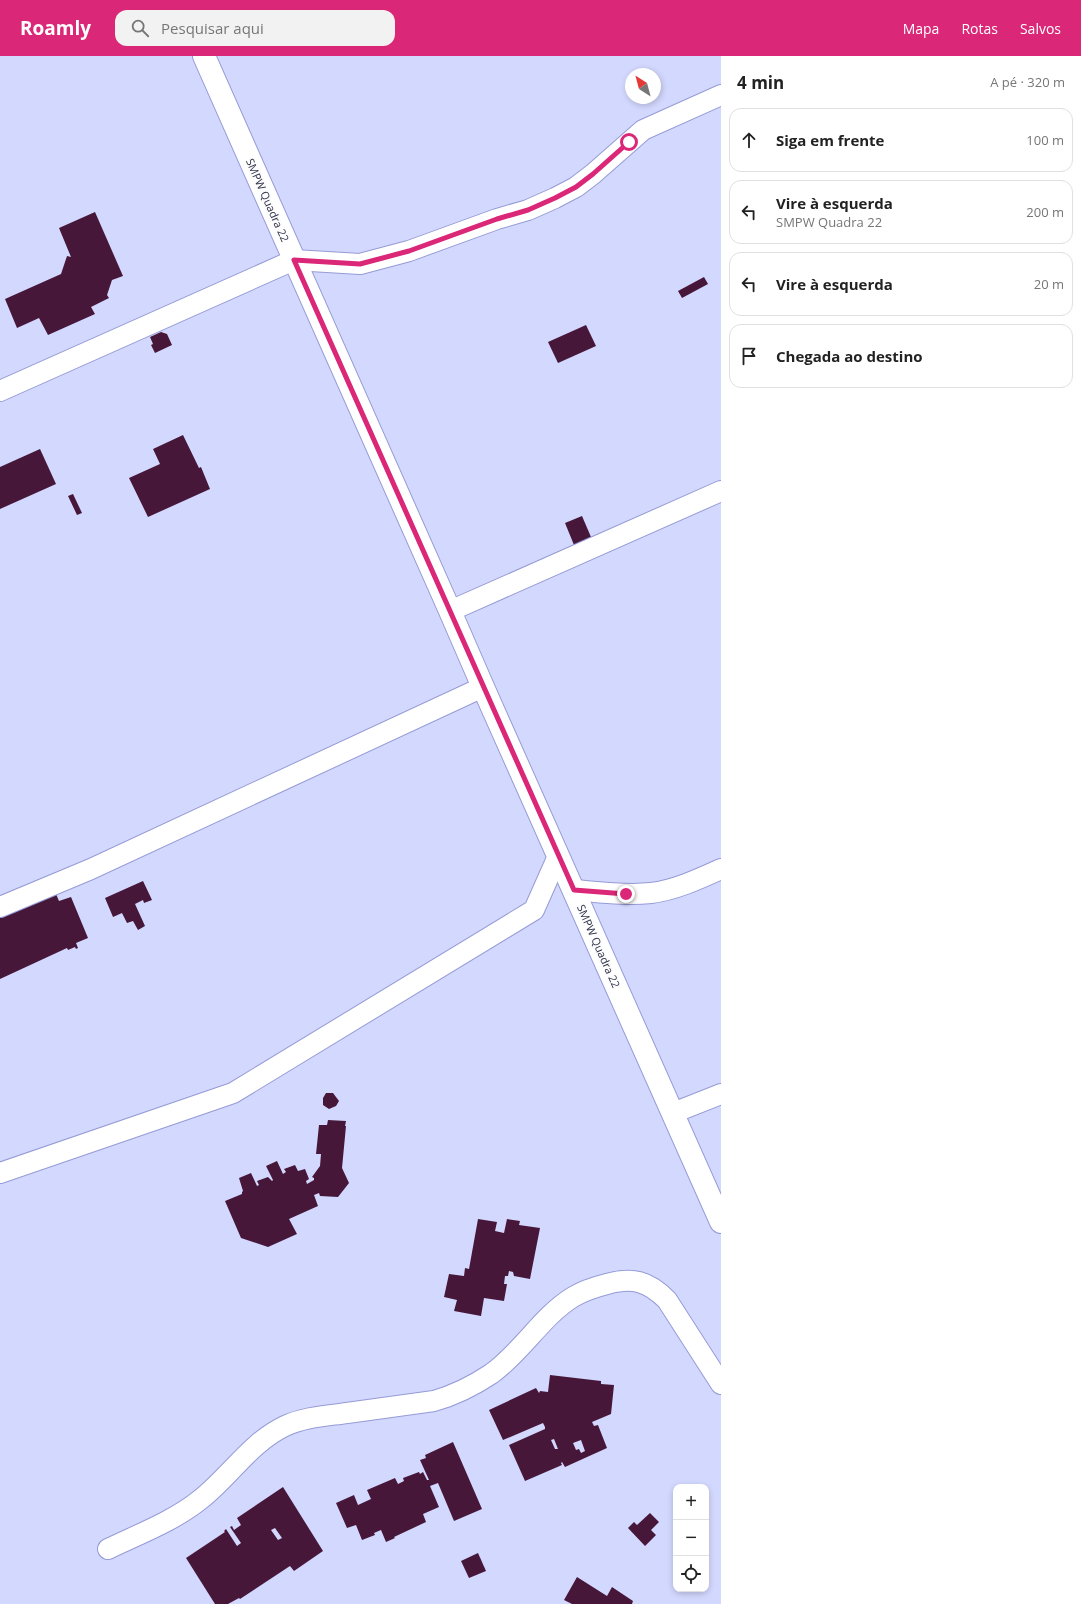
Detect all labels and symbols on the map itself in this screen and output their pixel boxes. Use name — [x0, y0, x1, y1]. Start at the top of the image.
north arrow — [625, 68, 661, 104]
route start — [620, 133, 638, 151]
street label: SMPW Quadra 22 — [243, 156, 293, 244]
route end — [617, 885, 635, 903]
street label: SMPW Quadra 22 — [574, 902, 624, 990]

